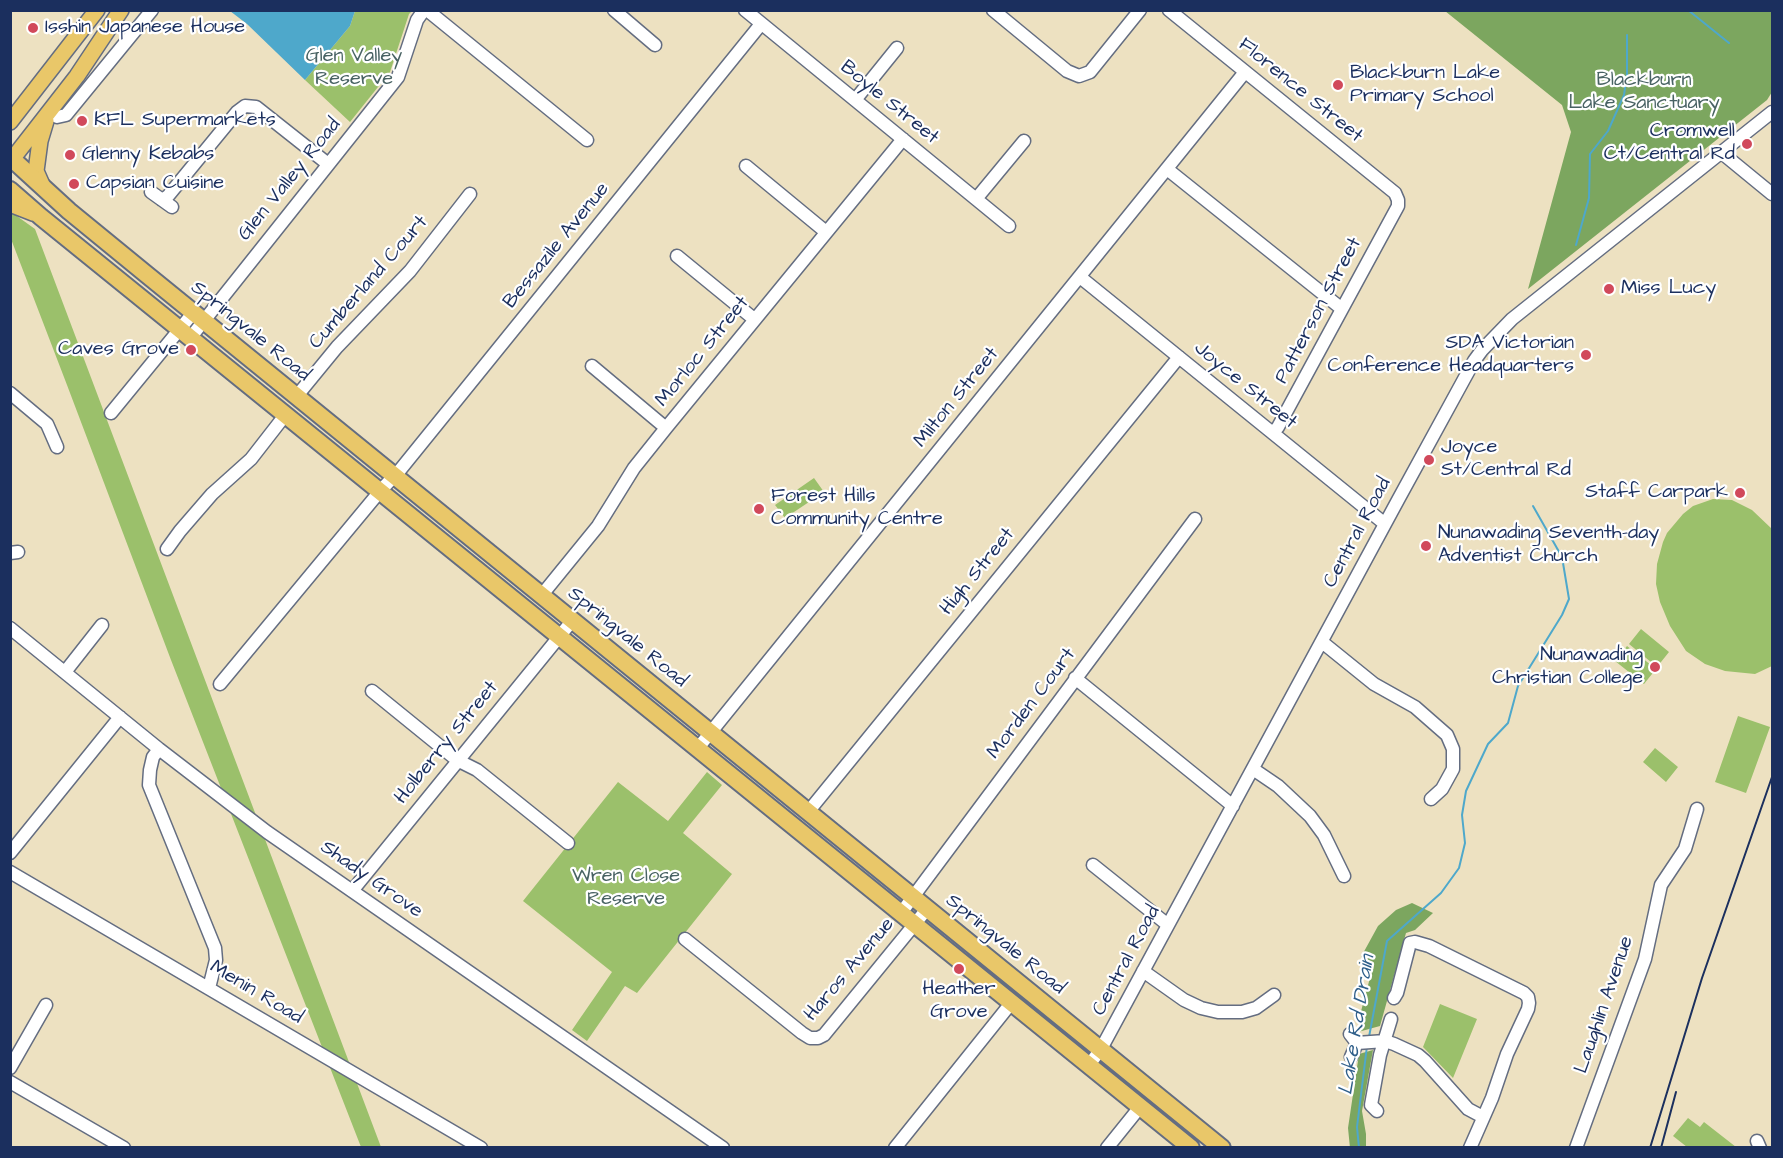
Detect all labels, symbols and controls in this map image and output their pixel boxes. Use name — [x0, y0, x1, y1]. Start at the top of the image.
place label: Isshin Japanese House — [45, 16, 245, 40]
marker: Isshin Japanese House — [26, 21, 40, 35]
street label: Florence Street — [1233, 33, 1367, 149]
park label: Glen Valley Reserve — [306, 45, 402, 92]
street label: Boyle Street — [835, 56, 943, 150]
place label: Blackburn Lake Primary School — [1350, 62, 1500, 109]
park label: Blackburn Lake Sanctuary — [1568, 69, 1720, 116]
marker: Blackburn Lake Primary School — [1331, 78, 1345, 92]
place label: KFL Supermarkets — [94, 109, 276, 133]
marker: KFL Supermarkets — [75, 114, 89, 128]
street label: Glen Valley Road — [233, 114, 347, 246]
place label: Cromwell Ct/Central Rd — [1604, 120, 1735, 167]
marker: Cromwell Ct/Central Rd — [1740, 137, 1754, 151]
place label: Glenny Kebabs — [82, 143, 214, 167]
marker: Glenny Kebabs — [63, 148, 77, 162]
place label: Capsian Cuisine — [86, 172, 224, 196]
marker: Capsian Cuisine — [67, 177, 81, 191]
street label: Bessazile Avenue — [499, 178, 615, 314]
street label: Cumberland Court — [304, 211, 434, 355]
street label: Patterson Street — [1270, 234, 1368, 388]
street label: Springvale Road — [185, 276, 315, 388]
place label: Miss Lucy — [1621, 277, 1716, 301]
marker: Miss Lucy — [1602, 282, 1616, 296]
street label: Morloc Street — [651, 292, 755, 412]
place label: SDA Victorian Conference Headquarters — [1328, 332, 1574, 379]
street label: Joyce Street — [1188, 337, 1302, 435]
place label: Caves Grove — [58, 338, 179, 362]
marker: Caves Grove — [184, 343, 198, 357]
street label: Milton Street — [909, 343, 1005, 453]
marker: SDA Victorian Conference Headquarters — [1579, 348, 1593, 362]
place label: Joyce St/Central Rd — [1441, 436, 1571, 483]
marker: Joyce St/Central Rd — [1422, 453, 1436, 467]
street label: Central Road — [1319, 474, 1397, 592]
place label: Staff Carpark — [1585, 481, 1728, 505]
place label: Forest Hills Community Centre — [771, 485, 943, 532]
marker: Staff Carpark — [1733, 486, 1747, 500]
marker: Forest Hills Community Centre — [752, 502, 766, 516]
place label: Nunawading Seventh-day Adventist Church — [1438, 522, 1659, 569]
street label: High Street — [936, 524, 1020, 620]
marker: Nunawading Seventh-day Adventist Church — [1419, 539, 1433, 553]
street label: Springvale Road — [562, 582, 692, 694]
street label: Morden Court — [983, 644, 1081, 764]
place label: Nunawading Christian College — [1492, 644, 1643, 691]
marker: Nunawading Christian College — [1648, 660, 1662, 674]
street label: Holberry Street — [390, 677, 504, 809]
street label: Shady Grove — [315, 836, 427, 924]
park label: Wren Close Reserve — [572, 865, 680, 912]
street label: Springvale Road — [940, 889, 1070, 1001]
street label: Central Road — [1088, 902, 1166, 1020]
street label: Haros Avenue — [800, 913, 900, 1027]
street label: Laughlin Avenue — [1570, 933, 1640, 1077]
water label: Lake Rd Drain — [1334, 953, 1382, 1097]
street label: Menin Road — [205, 956, 307, 1030]
marker: Heather Grove — [952, 962, 966, 976]
place label: Heather Grove — [923, 978, 995, 1025]

